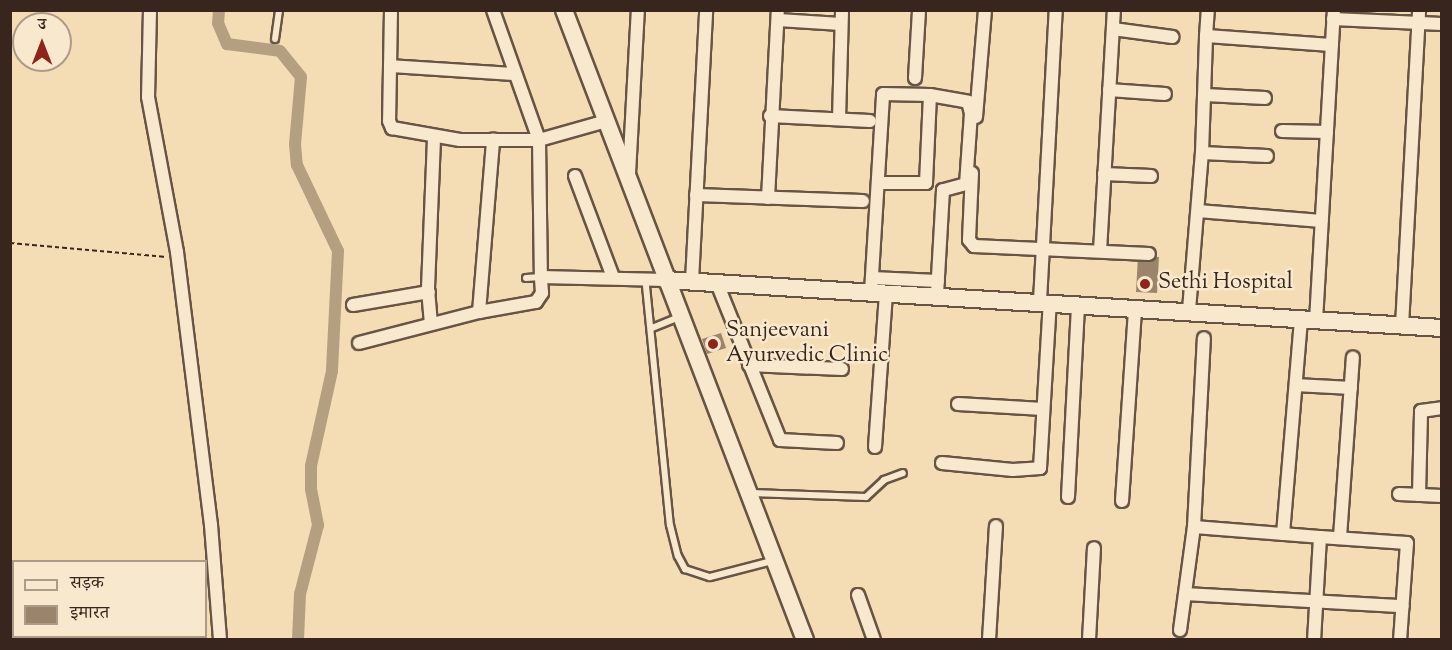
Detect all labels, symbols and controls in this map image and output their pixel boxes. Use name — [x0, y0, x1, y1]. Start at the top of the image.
north arrow — [12, 12, 72, 72]
text: उ — [38, 14, 46, 37]
place label: Sethi Hospital — [1158, 271, 1293, 297]
marker: Sethi Hospital — [1136, 275, 1154, 293]
place label: Sanjeevani Ayurvedic Clinic — [726, 318, 888, 370]
marker: Sanjeevani Ayurvedic Clinic — [704, 335, 722, 353]
legend — [12, 560, 207, 638]
text: सड़क — [70, 571, 104, 597]
text: इमारत — [70, 601, 109, 627]

